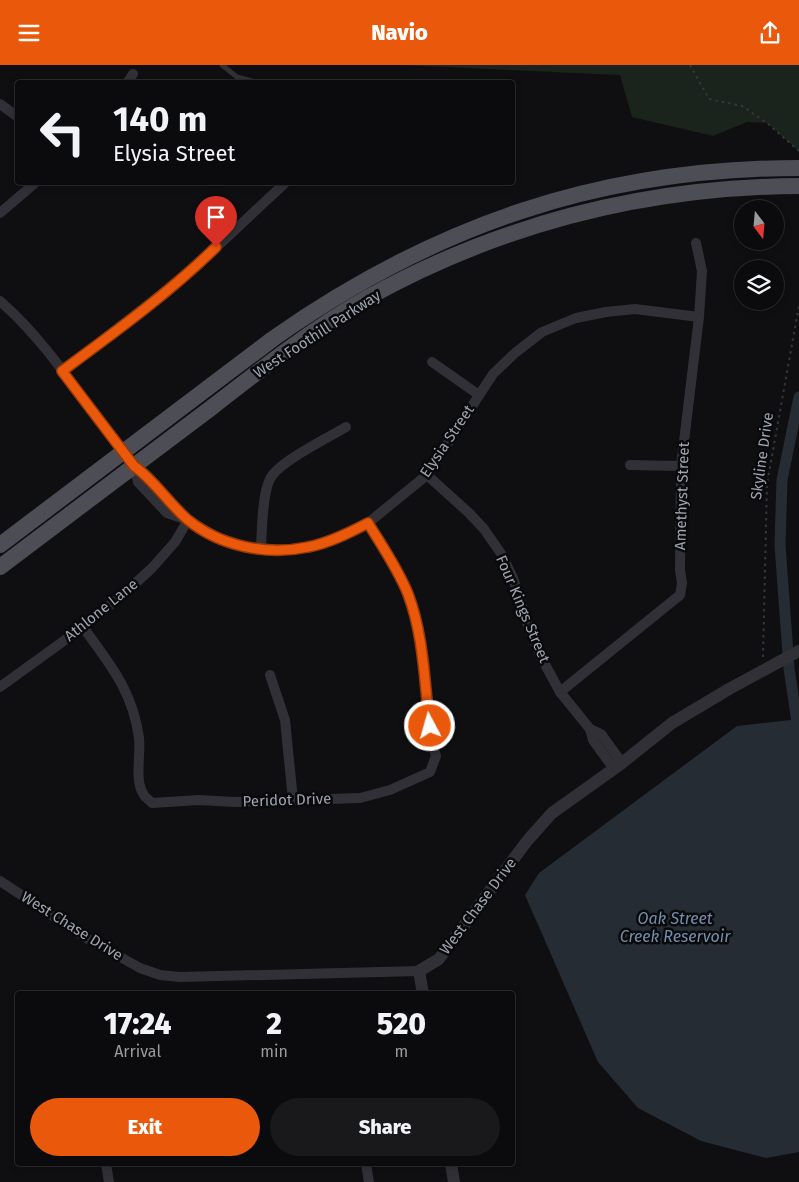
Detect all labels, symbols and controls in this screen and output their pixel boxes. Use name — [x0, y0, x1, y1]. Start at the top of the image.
icon: menu — [15, 19, 43, 47]
text: Navio — [371, 19, 428, 46]
icon: share — [756, 19, 784, 47]
text: 140 m — [113, 98, 207, 140]
icon: left — [30, 100, 95, 165]
text: Elysia Street — [113, 140, 235, 167]
pin — [195, 196, 237, 247]
north arrow — [734, 200, 784, 250]
map controls — [734, 200, 784, 310]
icon: arrive — [202, 203, 230, 231]
button: layers — [734, 260, 784, 310]
street label: West Foothill Parkway — [250, 286, 384, 382]
street label: Elysia Street — [416, 401, 478, 481]
street label: Skyline Drive — [747, 411, 777, 501]
street label: Amethyst Street — [671, 441, 693, 550]
street label: Four Kings Street — [492, 552, 554, 666]
street label: Athlone Lane — [61, 575, 141, 645]
position arrow — [403, 699, 455, 751]
street label: Peridot Drive — [242, 789, 332, 811]
street label: West Chase Drive — [436, 854, 520, 958]
street label: West Chase Drive — [18, 888, 126, 964]
water label: Oak Street Creek Reservoir — [620, 909, 731, 946]
text: 17:24 — [104, 1006, 172, 1042]
text: 2 — [266, 1006, 282, 1042]
text: 520 — [377, 1006, 426, 1042]
text: Arrival — [114, 1042, 161, 1061]
text: min — [260, 1042, 288, 1061]
text: m — [395, 1042, 408, 1061]
button: Exit — [30, 1098, 260, 1156]
button: Share — [270, 1098, 500, 1156]

